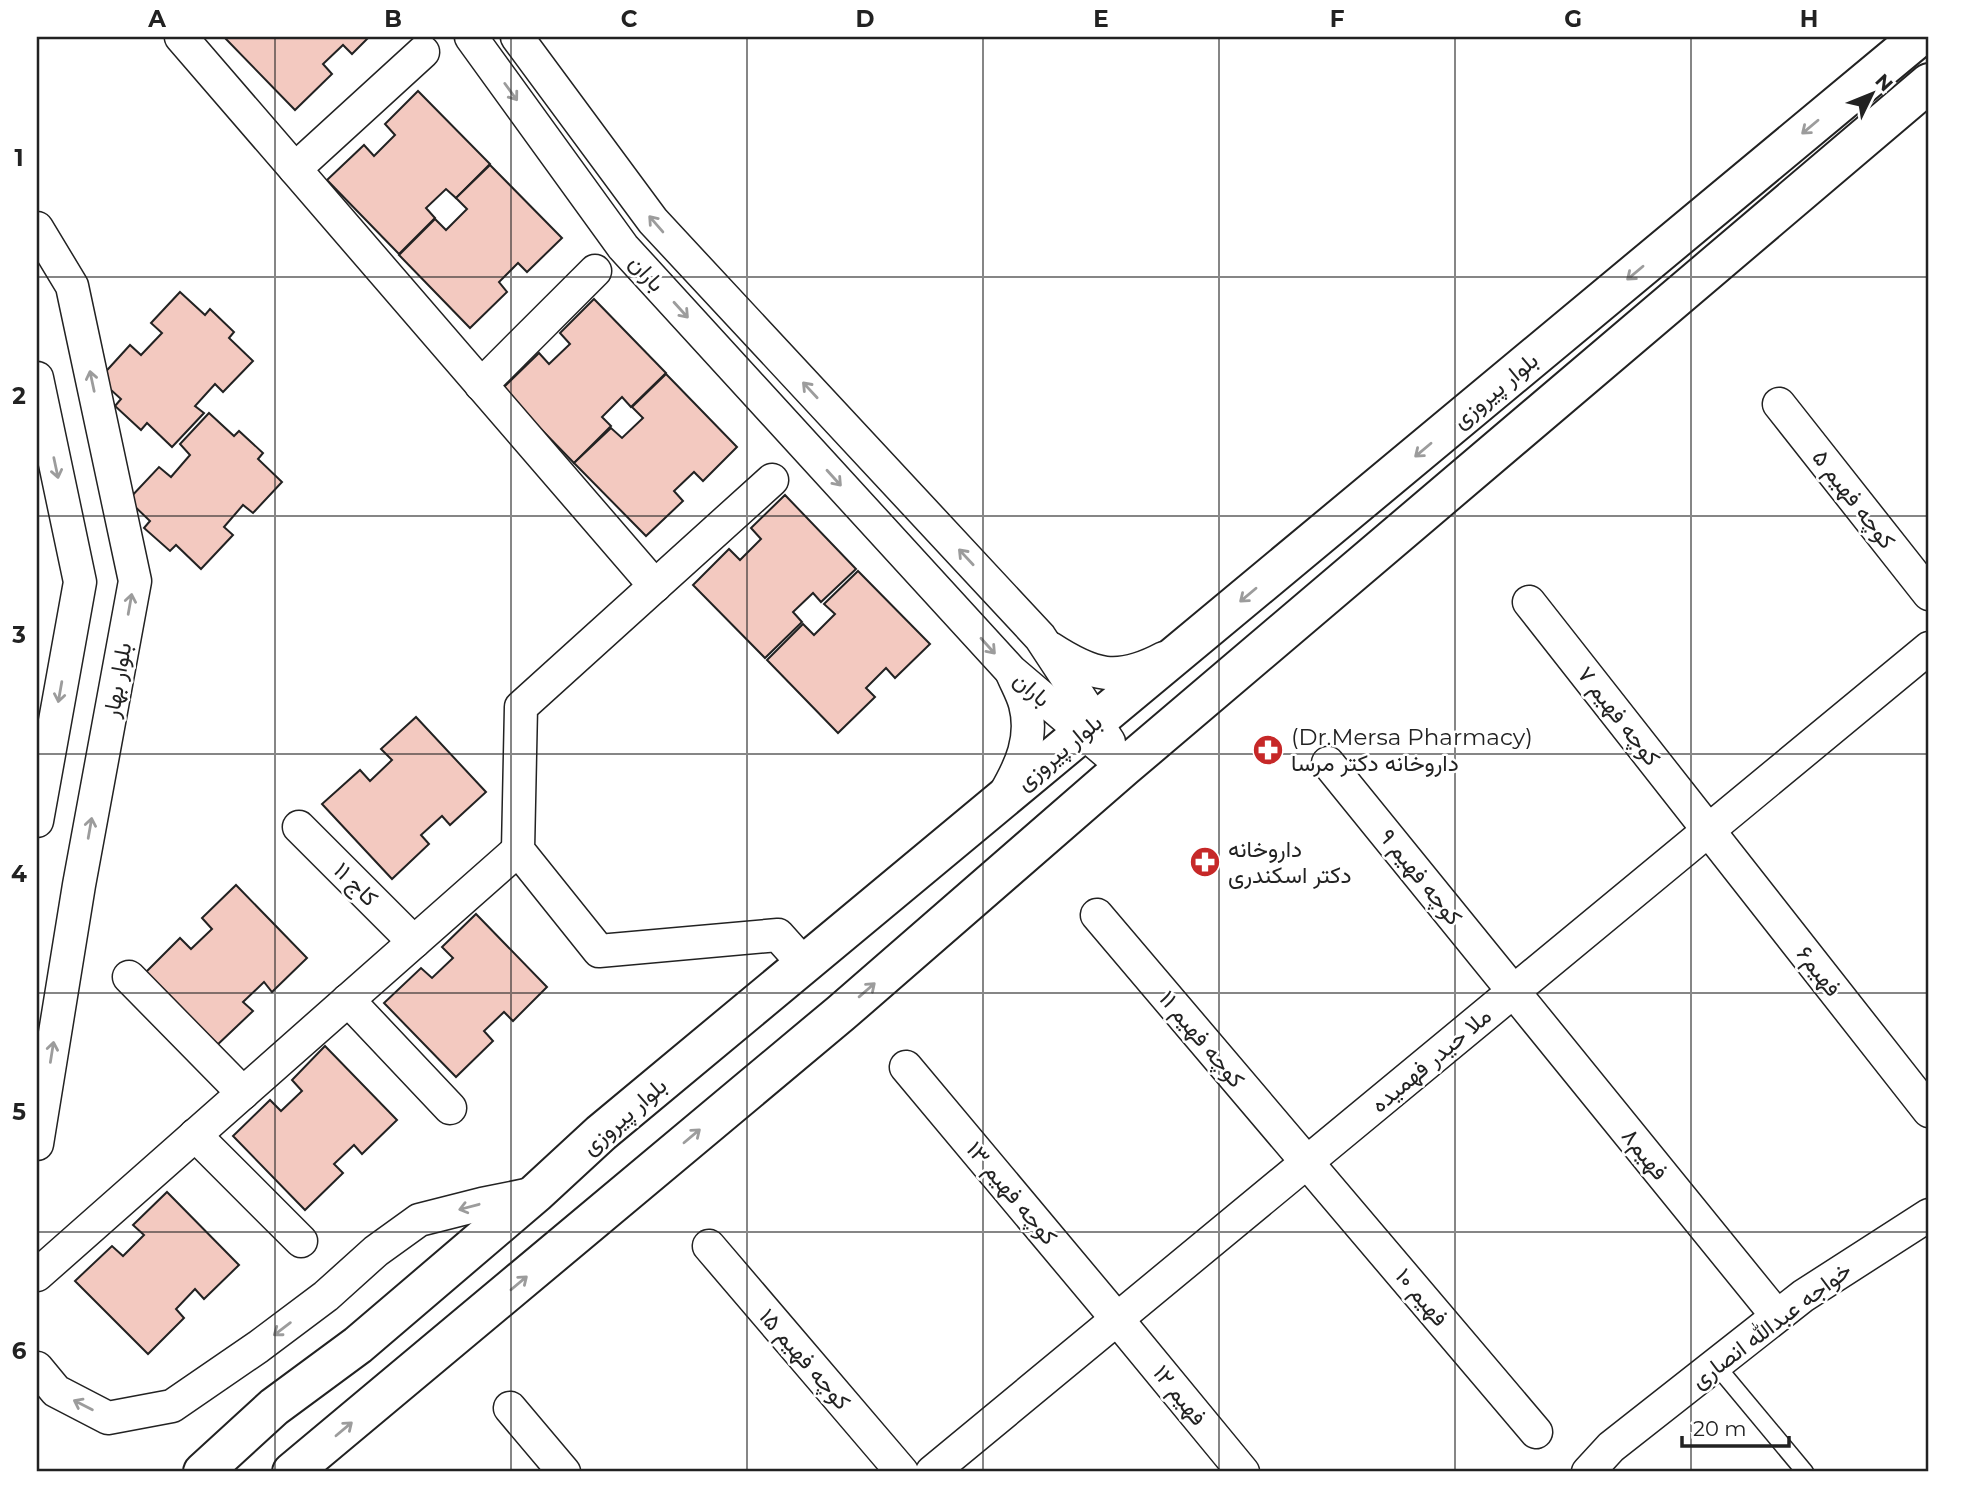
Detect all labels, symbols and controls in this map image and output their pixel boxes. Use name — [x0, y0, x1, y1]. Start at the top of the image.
text: A — [147, 5, 166, 33]
text: B — [384, 5, 402, 33]
text: C — [621, 5, 638, 33]
text: D — [856, 5, 875, 33]
text: E — [1093, 5, 1109, 33]
text: F — [1330, 5, 1345, 33]
text: G — [1564, 5, 1582, 33]
text: H — [1800, 5, 1818, 33]
north arrow — [1836, 60, 1906, 130]
text: N — [1870, 69, 1898, 96]
one-way arrow — [504, 82, 518, 101]
one-way arrow — [1802, 120, 1820, 135]
text: 1 — [14, 144, 24, 172]
one-way arrow — [648, 215, 664, 233]
street label: باران — [622, 249, 671, 298]
one-way arrow — [1627, 265, 1645, 281]
one-way arrow — [672, 301, 689, 318]
street label: بلوار پیروزی — [1446, 346, 1545, 436]
one-way arrow — [85, 370, 99, 393]
text: 2 — [12, 382, 26, 410]
one-way arrow — [802, 382, 819, 399]
one-way arrow — [1414, 442, 1432, 458]
street label: کوچه فهیم ۵ — [1805, 444, 1901, 555]
one-way arrow — [50, 457, 63, 479]
one-way arrow — [826, 469, 842, 487]
one-way arrow — [957, 549, 974, 566]
one-way arrow — [1239, 587, 1257, 603]
one-way arrow — [124, 593, 138, 616]
text: 3 — [11, 621, 26, 649]
one-way arrow — [979, 637, 996, 654]
street label: بلوار بهار — [96, 640, 138, 721]
street label: کوچه فهیم ۷ — [1570, 661, 1666, 772]
street label: باران — [1007, 665, 1056, 713]
one-way arrow — [53, 680, 66, 703]
street label: بلوار پیروزی — [1010, 708, 1109, 798]
place label: (Dr.Mersa Pharmacy) داروخانه دکتر مرسا — [1291, 723, 1533, 778]
pharmacy icon: (Dr.Mersa Pharmacy) داروخانه دکتر مرسا — [1251, 733, 1285, 767]
one-way arrow — [84, 817, 97, 840]
street label: کوچه فهیم ۹ — [1372, 823, 1468, 932]
place label: داروخانه دکتر اسکندری — [1228, 835, 1351, 890]
pharmacy icon: داروخانه دکتر اسکندری — [1188, 845, 1222, 879]
street label: کاج ۱۱ — [327, 856, 384, 913]
text: 4 — [11, 860, 27, 888]
street label: فهیم۶ — [1790, 940, 1847, 1002]
one-way arrow — [858, 982, 876, 998]
street label: کوچه فهیم ۱۱ — [1152, 985, 1251, 1094]
street label: ملا حیدر فهمیده — [1365, 1002, 1498, 1119]
one-way arrow — [46, 1041, 59, 1064]
street label: بلوار پیروزی — [576, 1071, 674, 1162]
text: 5 — [12, 1098, 26, 1126]
street label: فهیم۸ — [1615, 1122, 1674, 1186]
one-way arrow — [683, 1128, 701, 1144]
street label: کوچه فهیم ۱۳ — [959, 1136, 1063, 1252]
one-way arrow — [458, 1201, 481, 1214]
street label: خواجه عبدالله انصاری — [1685, 1256, 1857, 1395]
street label: فهیم ۱۰ — [1389, 1262, 1454, 1332]
one-way arrow — [509, 1275, 527, 1291]
street label: کوچه فهیم ۱۵ — [752, 1303, 857, 1417]
one-way arrow — [273, 1322, 291, 1337]
text: 6 — [12, 1337, 27, 1365]
street label: فهیم ۱۲ — [1146, 1359, 1213, 1431]
one-way arrow — [73, 1397, 93, 1411]
scale bar — [1682, 1404, 1789, 1448]
text: 20 m — [1693, 1416, 1747, 1441]
one-way arrow — [335, 1421, 353, 1437]

